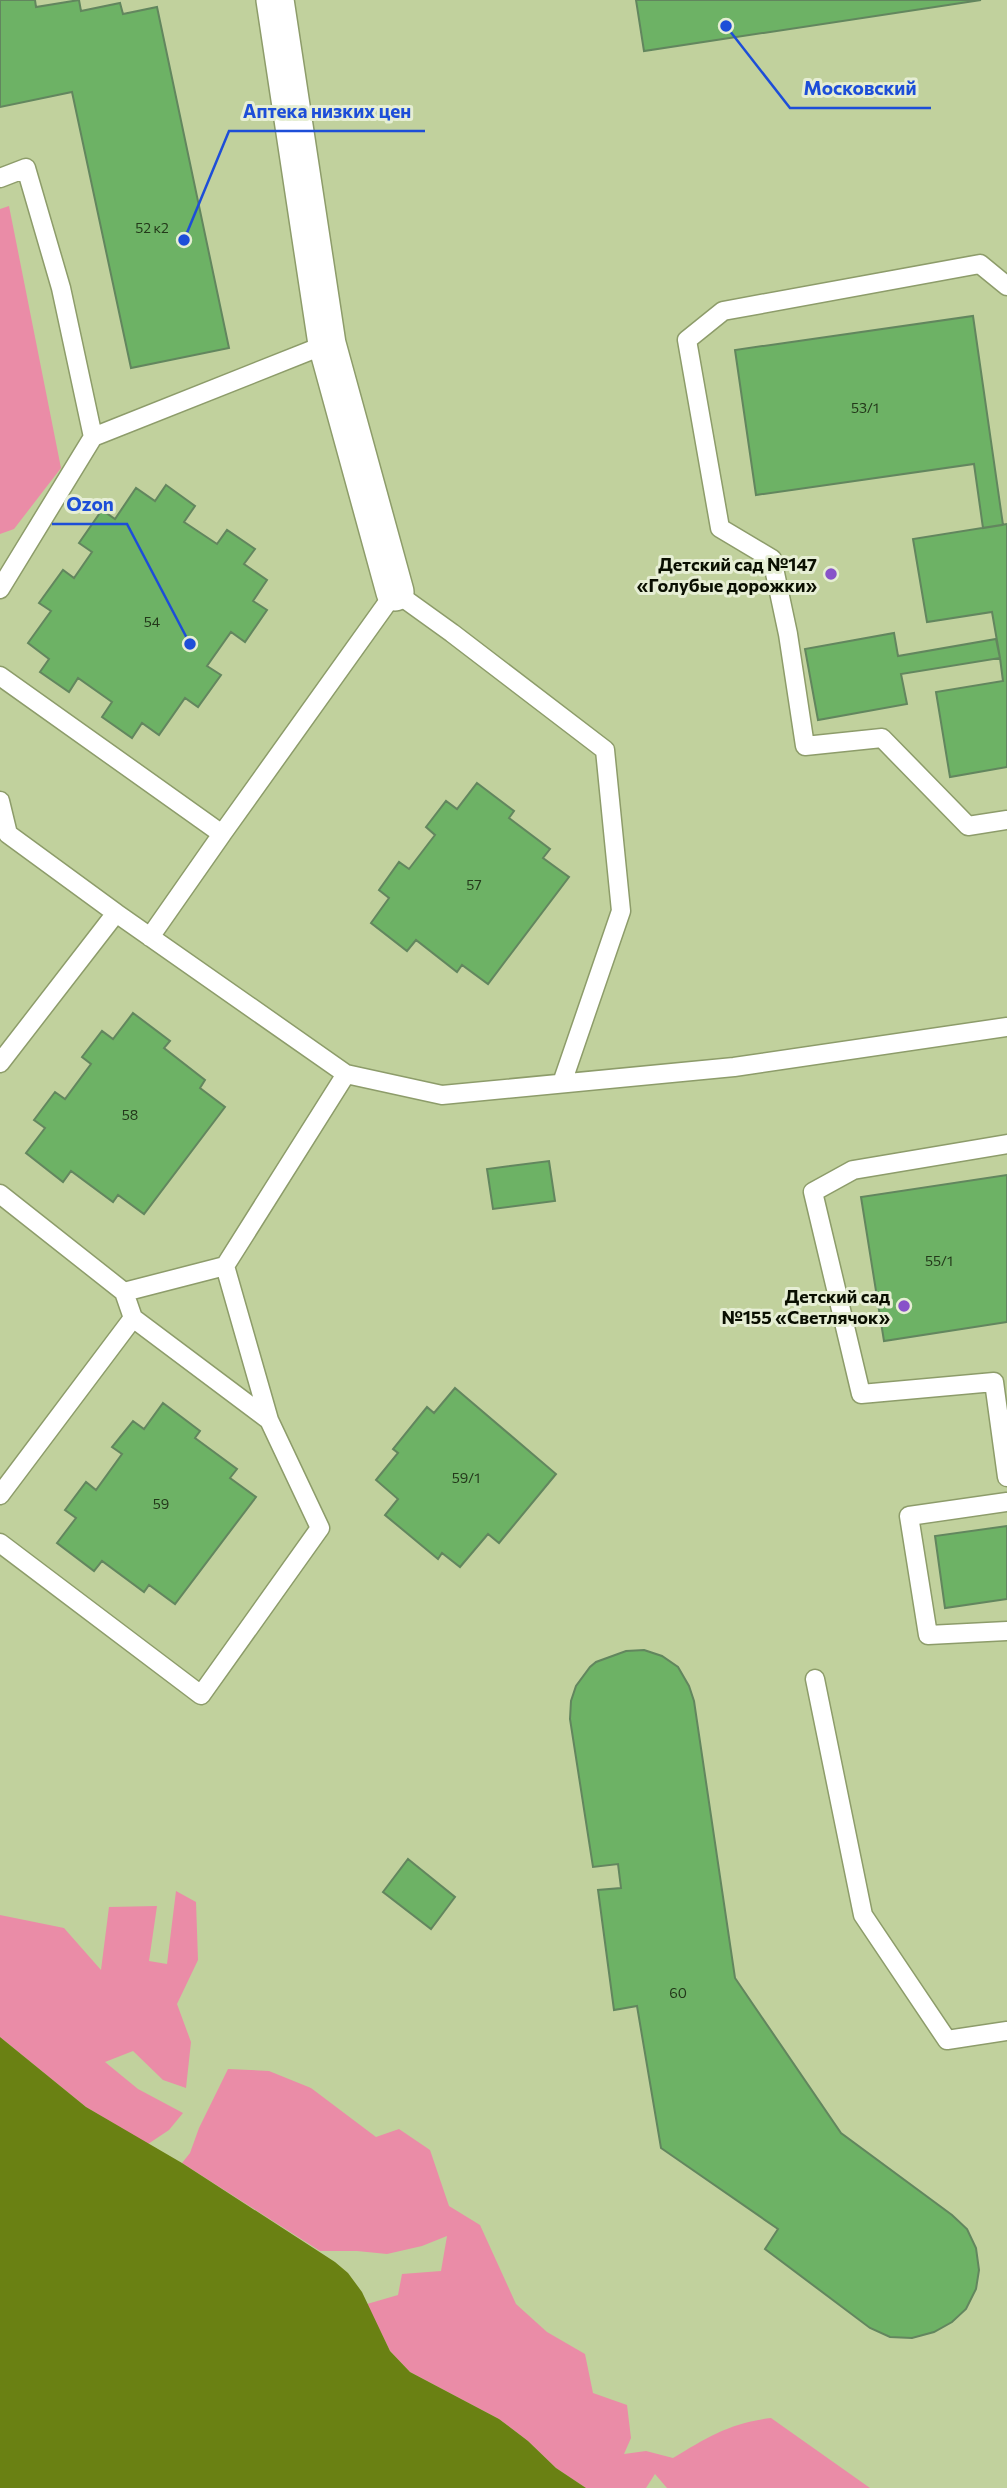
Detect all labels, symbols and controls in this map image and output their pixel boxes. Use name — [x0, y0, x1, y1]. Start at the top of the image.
callout: Московский — [790, 68, 931, 108]
text: Московский — [803, 76, 917, 99]
callout: Аптека низких цен — [229, 91, 425, 131]
text: Аптека низких цен — [243, 99, 411, 122]
house number: 52 к2 — [135, 219, 169, 236]
house number: 53/1 — [851, 399, 879, 416]
callout: Ozon — [52, 484, 127, 524]
text: Ozon — [66, 492, 114, 515]
place label: Детский сад №147 «Голубые дорожки» — [637, 553, 817, 596]
marker: Детский сад №147 «Голубые дорожки» — [823, 566, 839, 582]
house number: 54 — [144, 613, 161, 630]
house number: 57 — [466, 876, 482, 893]
house number: 58 — [122, 1106, 138, 1123]
house number: 55/1 — [925, 1252, 953, 1269]
place label: Детский сад №155 «Светлячок» — [721, 1285, 890, 1328]
marker: Детский сад №155 «Светлячок» — [896, 1298, 912, 1314]
house number: 59/1 — [452, 1469, 480, 1486]
house number: 59 — [153, 1495, 169, 1512]
house number: 60 — [669, 1984, 687, 2001]

